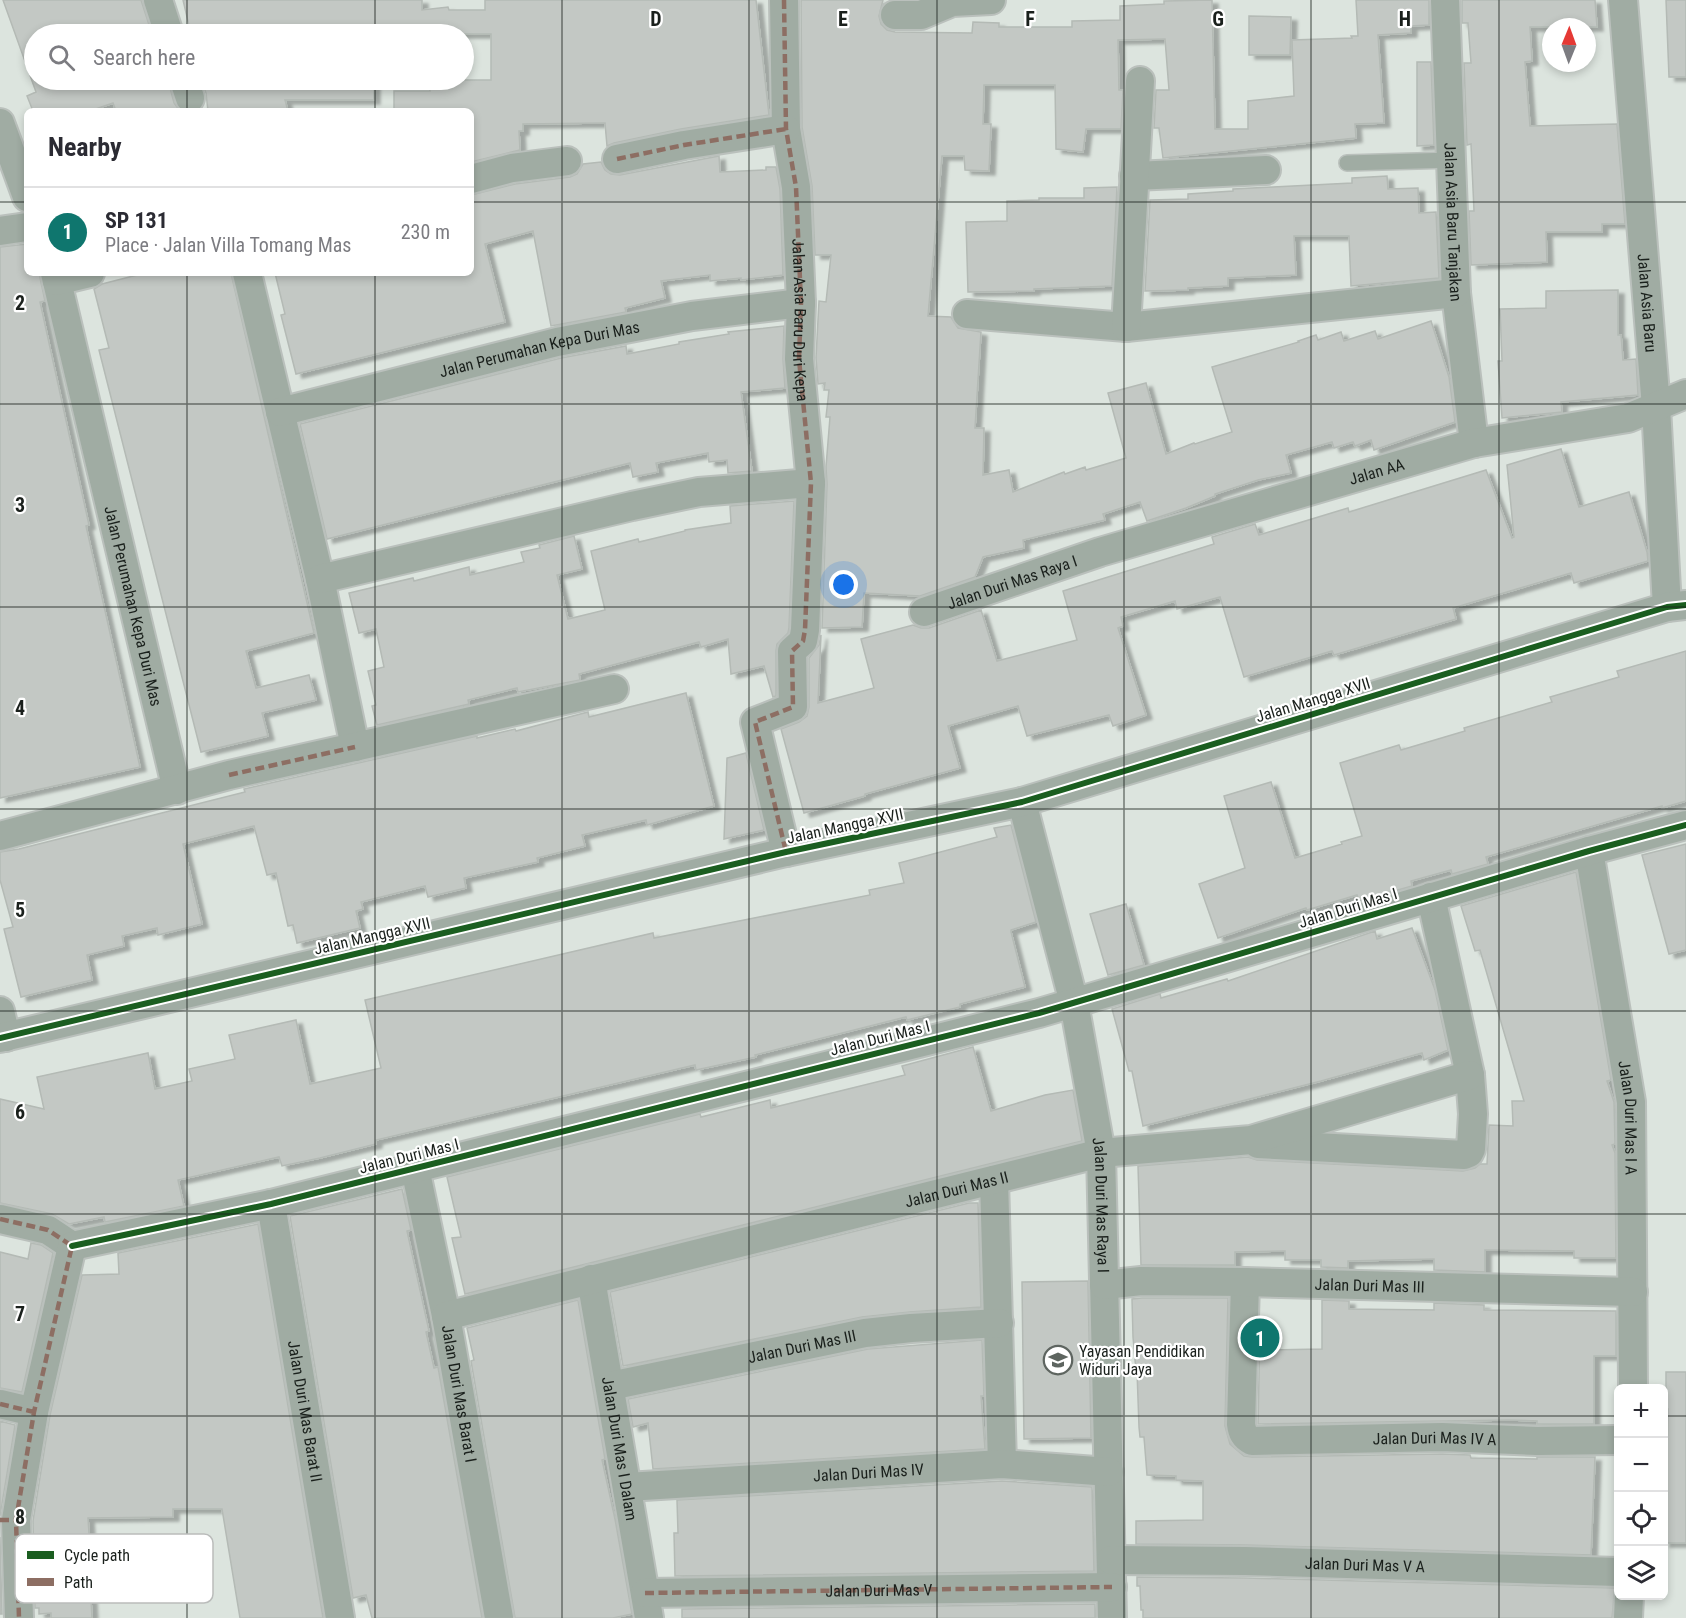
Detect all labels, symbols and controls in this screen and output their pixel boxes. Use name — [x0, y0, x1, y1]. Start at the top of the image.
text: D — [650, 7, 662, 31]
text: E — [838, 7, 848, 31]
text: F — [1025, 7, 1035, 31]
text: G — [1212, 7, 1224, 31]
text: H — [1399, 7, 1411, 31]
north arrow — [1542, 18, 1596, 72]
search box — [24, 24, 474, 90]
icon: search — [45, 41, 78, 74]
text: Search here — [93, 45, 195, 70]
text: Nearby — [48, 132, 122, 162]
street label: Jalan Asia Baru Tanjakan — [1441, 142, 1466, 302]
text: SP 131 — [105, 208, 168, 233]
text: 1 — [62, 220, 73, 244]
text: 230 m — [401, 220, 450, 244]
text: Place · Jalan Villa Tomang Mas — [105, 233, 351, 257]
street label: Jalan Asia Baru Duri Kepa — [789, 238, 813, 402]
street label: Jalan Asia Baru — [1634, 253, 1661, 353]
text: 2 — [15, 291, 25, 315]
street label: Jalan Perumahan Kepa Duri Mas — [437, 317, 641, 381]
street label: Jalan AA — [1347, 454, 1406, 488]
text: 3 — [15, 493, 25, 517]
street label: Jalan Perumahan Kepa Duri Mas — [101, 504, 166, 708]
street label: Jalan Duri Mas Raya I — [945, 551, 1079, 613]
your location — [829, 570, 858, 599]
street label: Jalan Mangga XVII — [1253, 674, 1373, 726]
text: 4 — [15, 696, 25, 720]
street label: Jalan Mangga XVII — [785, 804, 905, 848]
street label: Jalan Duri Mas I — [1296, 884, 1400, 932]
text: 5 — [15, 898, 25, 922]
street label: Jalan Mangga XVII — [312, 913, 432, 959]
street label: Jalan Duri Mas I — [828, 1016, 932, 1060]
street label: Jalan Duri Mas I A — [1615, 1059, 1641, 1175]
text: 6 — [15, 1100, 25, 1124]
street label: Jalan Duri Mas I — [357, 1134, 461, 1178]
street label: Jalan Duri Mas Raya I — [1089, 1136, 1113, 1273]
street label: Jalan Duri Mas II — [903, 1167, 1010, 1211]
street label: Jalan Duri Mas III — [1315, 1274, 1425, 1296]
text: 7 — [15, 1302, 25, 1326]
pin: 1 — [1240, 1316, 1280, 1360]
street label: Jalan Duri Mas Barat I — [438, 1323, 481, 1464]
street label: Jalan Duri Mas III — [746, 1326, 858, 1367]
street label: Jalan Duri Mas Barat II — [284, 1339, 327, 1483]
place label: Yayasan Pendidikan Widuri Jaya — [1079, 1342, 1205, 1379]
school or university icon: Yayasan Pendidikan Widuri Jaya — [1042, 1344, 1074, 1376]
street label: Jalan Duri Mas I Dalam — [598, 1375, 642, 1522]
map controls — [1614, 1384, 1668, 1600]
button: + — [1614, 1384, 1668, 1438]
street label: Jalan Duri Mas IV A — [1372, 1427, 1497, 1449]
button: − — [1614, 1438, 1668, 1492]
street label: Jalan Duri Mas IV — [813, 1459, 925, 1485]
button: locate — [1614, 1492, 1668, 1546]
text: 8 — [15, 1505, 25, 1529]
legend — [15, 1534, 213, 1603]
text: Cycle path — [64, 1546, 130, 1565]
button: layers — [1614, 1546, 1668, 1600]
street label: Jalan Duri Mas V A — [1305, 1553, 1425, 1576]
text: Path — [64, 1573, 93, 1592]
street label: Jalan Duri Mas V — [825, 1580, 933, 1600]

